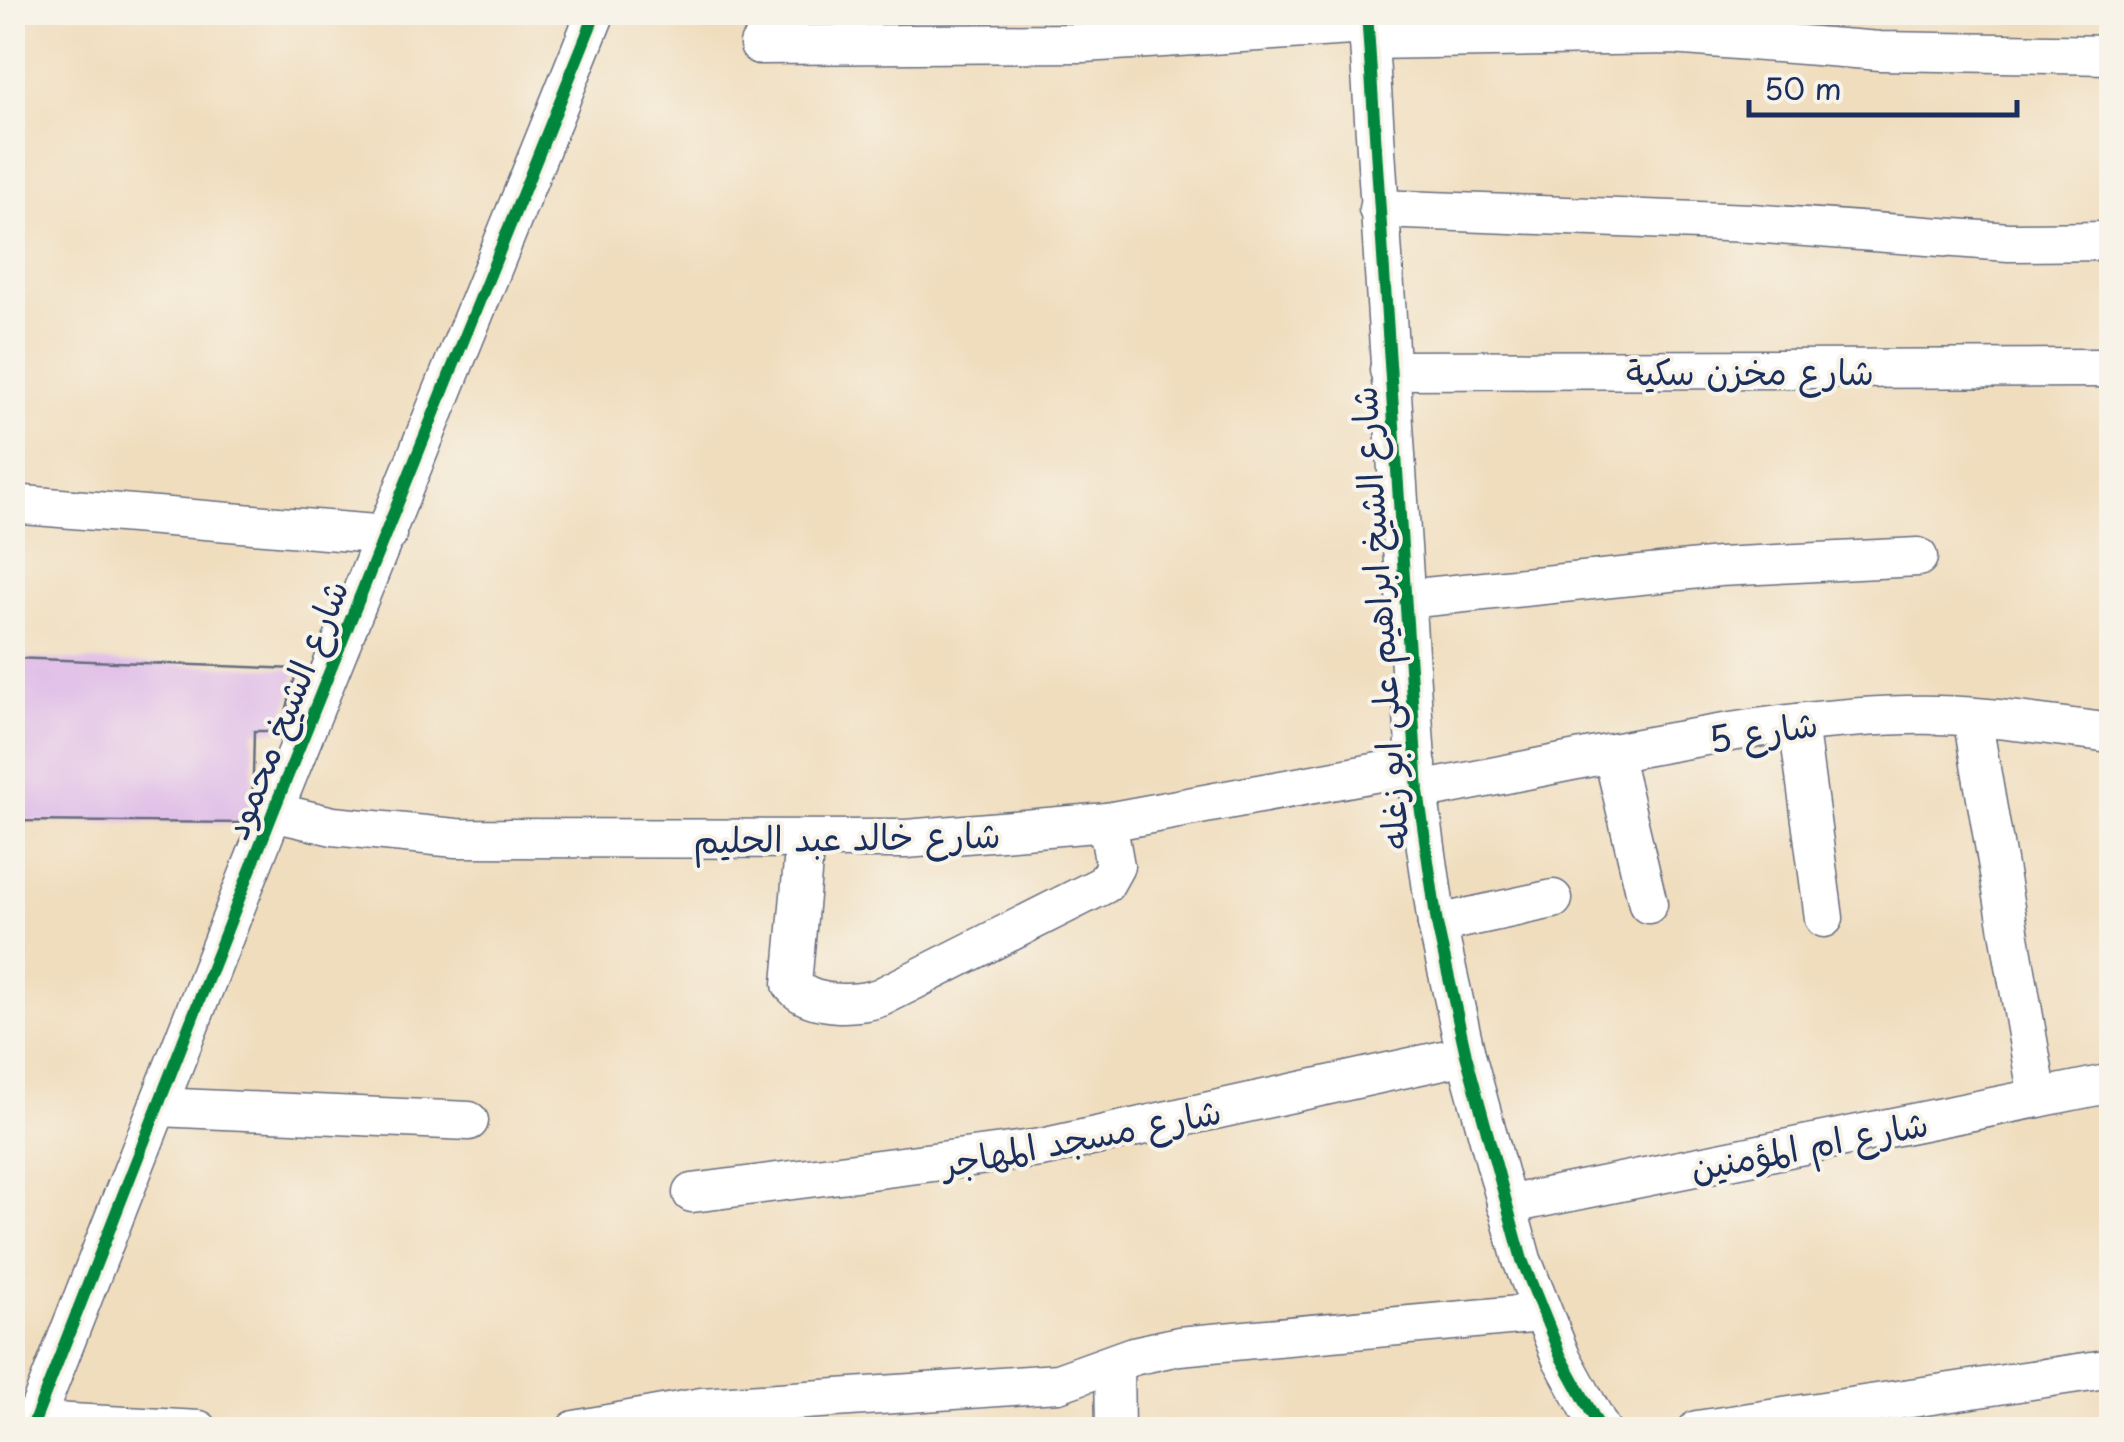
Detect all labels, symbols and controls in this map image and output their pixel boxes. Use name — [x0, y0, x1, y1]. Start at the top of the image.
scale bar — [1749, 55, 2016, 117]
text: 50 m — [1764, 65, 1842, 110]
street label: شارع مخزن سكية — [1626, 344, 1874, 398]
street label: شارع الشيخ ابراهيم على ابو زغله — [1335, 384, 1424, 851]
street label: شارع الشيخ محمود — [208, 571, 361, 847]
street label: شارع 5 — [1705, 695, 1821, 766]
street label: شارع خالد عبد الحليم — [693, 807, 1001, 868]
street label: شارع مسجد المهاجر — [934, 1083, 1226, 1191]
street label: شارع ام المؤمنين — [1686, 1095, 1933, 1196]

